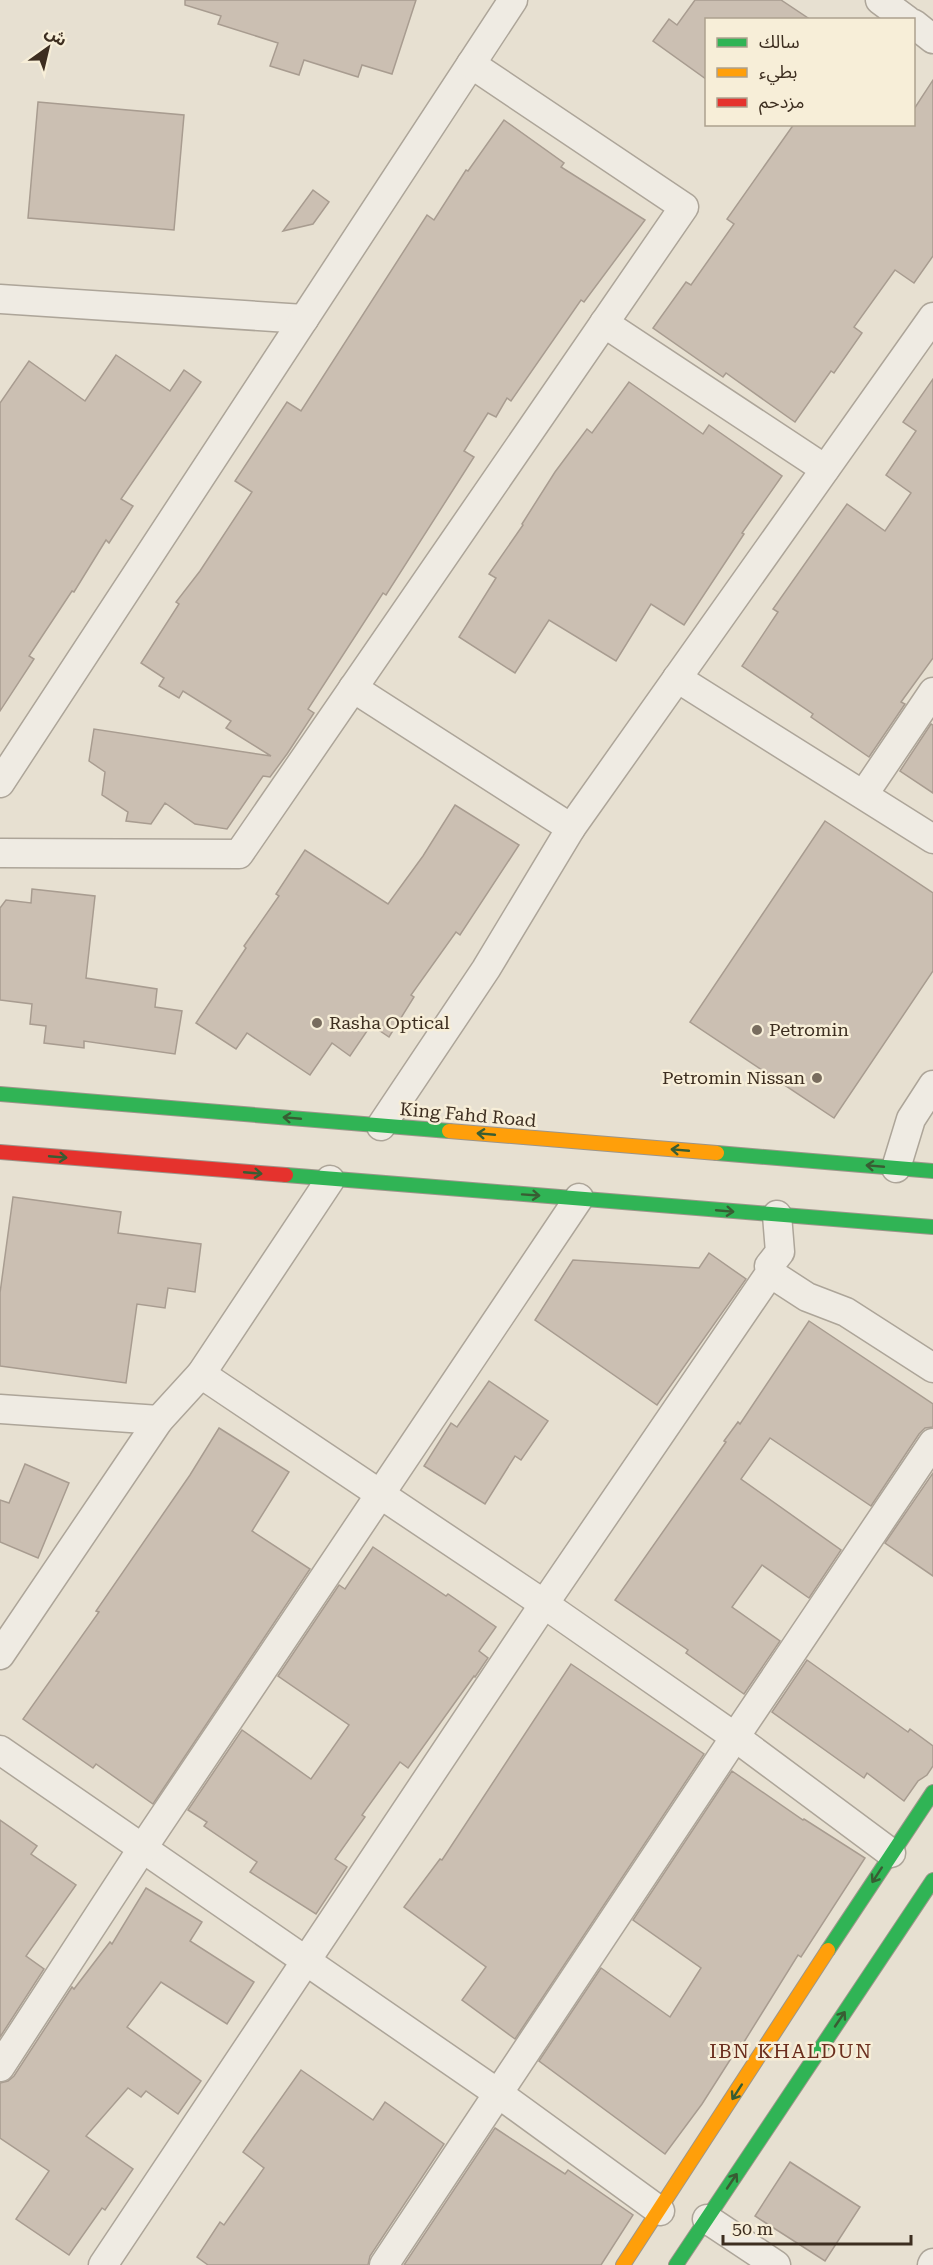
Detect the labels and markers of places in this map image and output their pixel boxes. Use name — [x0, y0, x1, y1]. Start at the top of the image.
place label: Rasha Optical — [329, 1012, 450, 1033]
marker: Rasha Optical — [310, 1016, 324, 1030]
place label: Petromin — [769, 1019, 849, 1040]
marker: Petromin — [750, 1023, 764, 1037]
place label: Petromin Nissan — [662, 1067, 805, 1088]
marker: Petromin Nissan — [810, 1071, 824, 1085]

